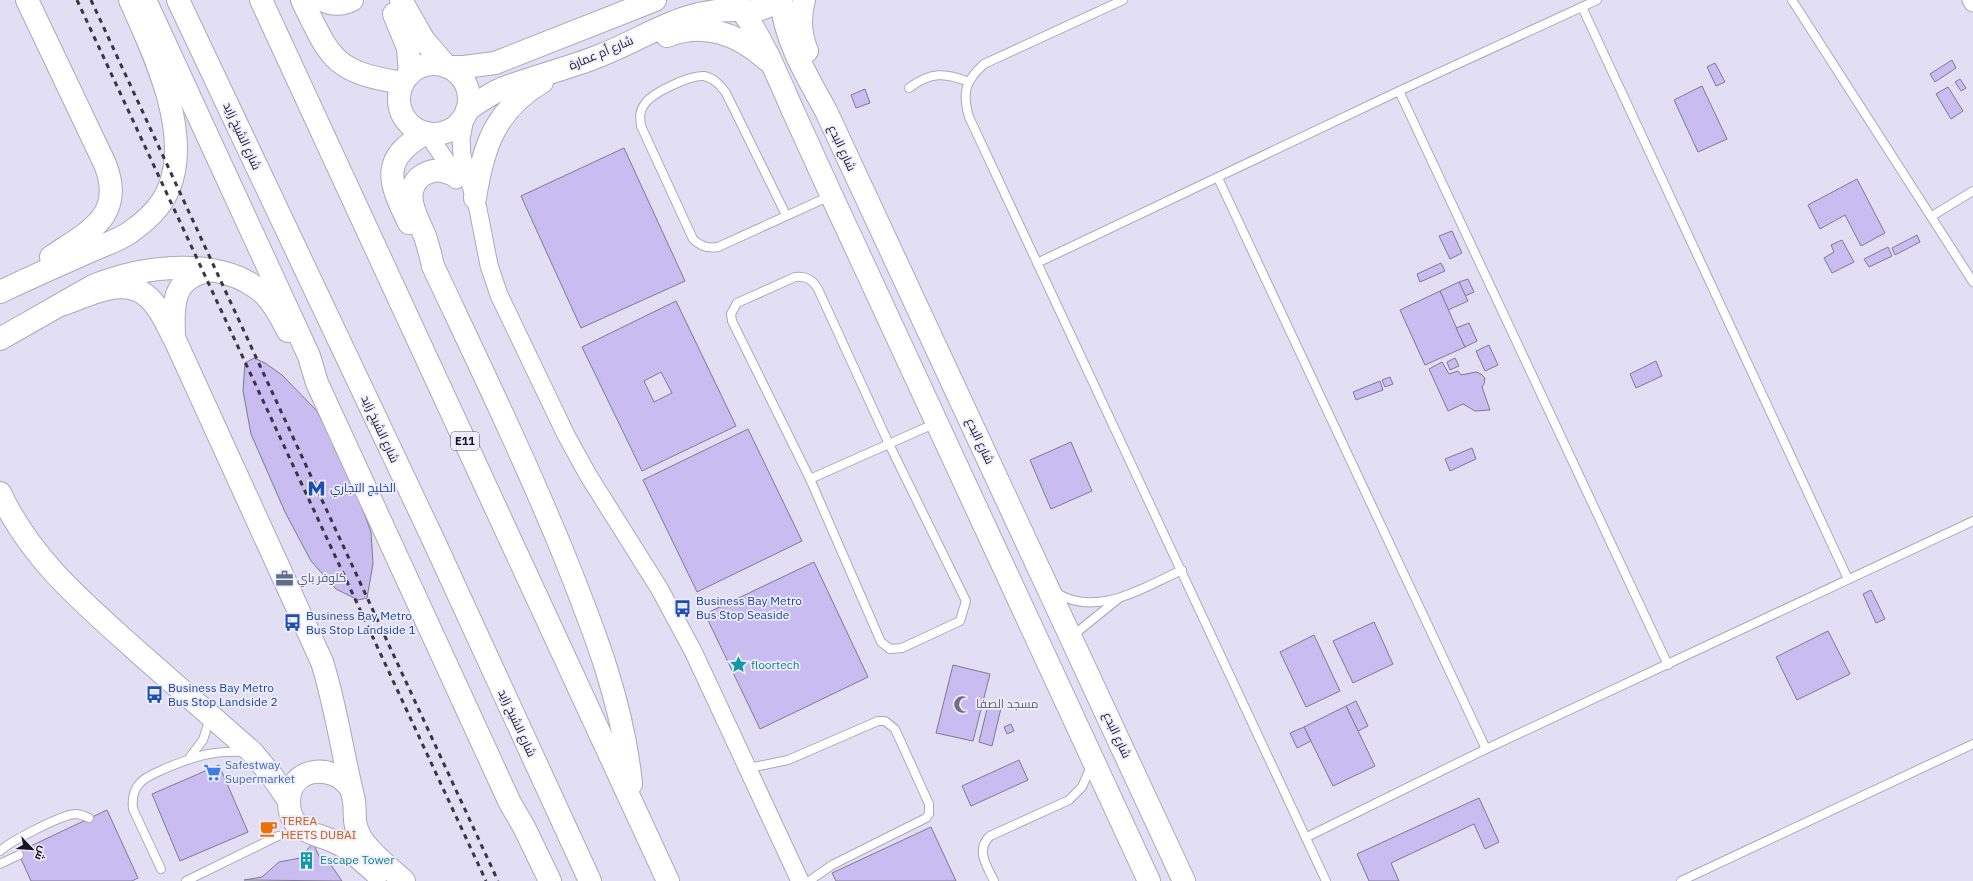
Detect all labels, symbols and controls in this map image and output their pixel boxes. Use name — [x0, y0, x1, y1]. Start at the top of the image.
street label: شارع أم عمارة — [566, 32, 636, 74]
street label: شارع الشيخ زايد — [219, 100, 265, 172]
street label: شارع البدع — [824, 122, 860, 174]
street label: شارع الشيخ زايد — [357, 393, 403, 465]
street label: شارع البدع — [962, 415, 998, 467]
road number: E11 — [451, 432, 479, 450]
metro station icon: الخليج التجاري — [307, 478, 327, 498]
place label: الخليج التجاري — [330, 480, 396, 498]
office icon: كلوفر باي — [274, 568, 294, 588]
place label: كلوفر باي — [297, 570, 346, 588]
place label: Business Bay Metro Bus Stop Seaside — [696, 593, 802, 622]
bus stop icon: Business Bay Metro Bus Stop Seaside — [673, 598, 693, 618]
place label: Business Bay Metro Bus Stop Landside 1 — [306, 608, 416, 637]
bus stop icon: Business Bay Metro Bus Stop Landside 1 — [283, 613, 303, 633]
place icon: floortech — [728, 655, 748, 675]
place label: floortech — [751, 657, 800, 672]
place label: Business Bay Metro Bus Stop Landside 2 — [168, 680, 278, 709]
bus stop icon: Business Bay Metro Bus Stop Landside 2 — [145, 685, 165, 705]
street label: شارع الشيخ زايد — [494, 687, 540, 759]
mosque icon: مسجد الصفا — [953, 694, 973, 714]
place label: مسجد الصفا — [976, 696, 1039, 711]
street label: شارع البدع — [1099, 709, 1135, 761]
place label: Safestway Supermarket — [225, 757, 295, 786]
supermarket icon: Safestway Supermarket — [202, 762, 222, 782]
place label: TEREA HEETS DUBAI — [281, 813, 357, 842]
cafe icon: TEREA HEETS DUBAI — [258, 818, 278, 838]
north arrow — [12, 829, 52, 869]
text: ش — [32, 844, 50, 863]
building icon: Escape Tower — [297, 850, 317, 870]
place label: Escape Tower — [320, 852, 395, 867]

